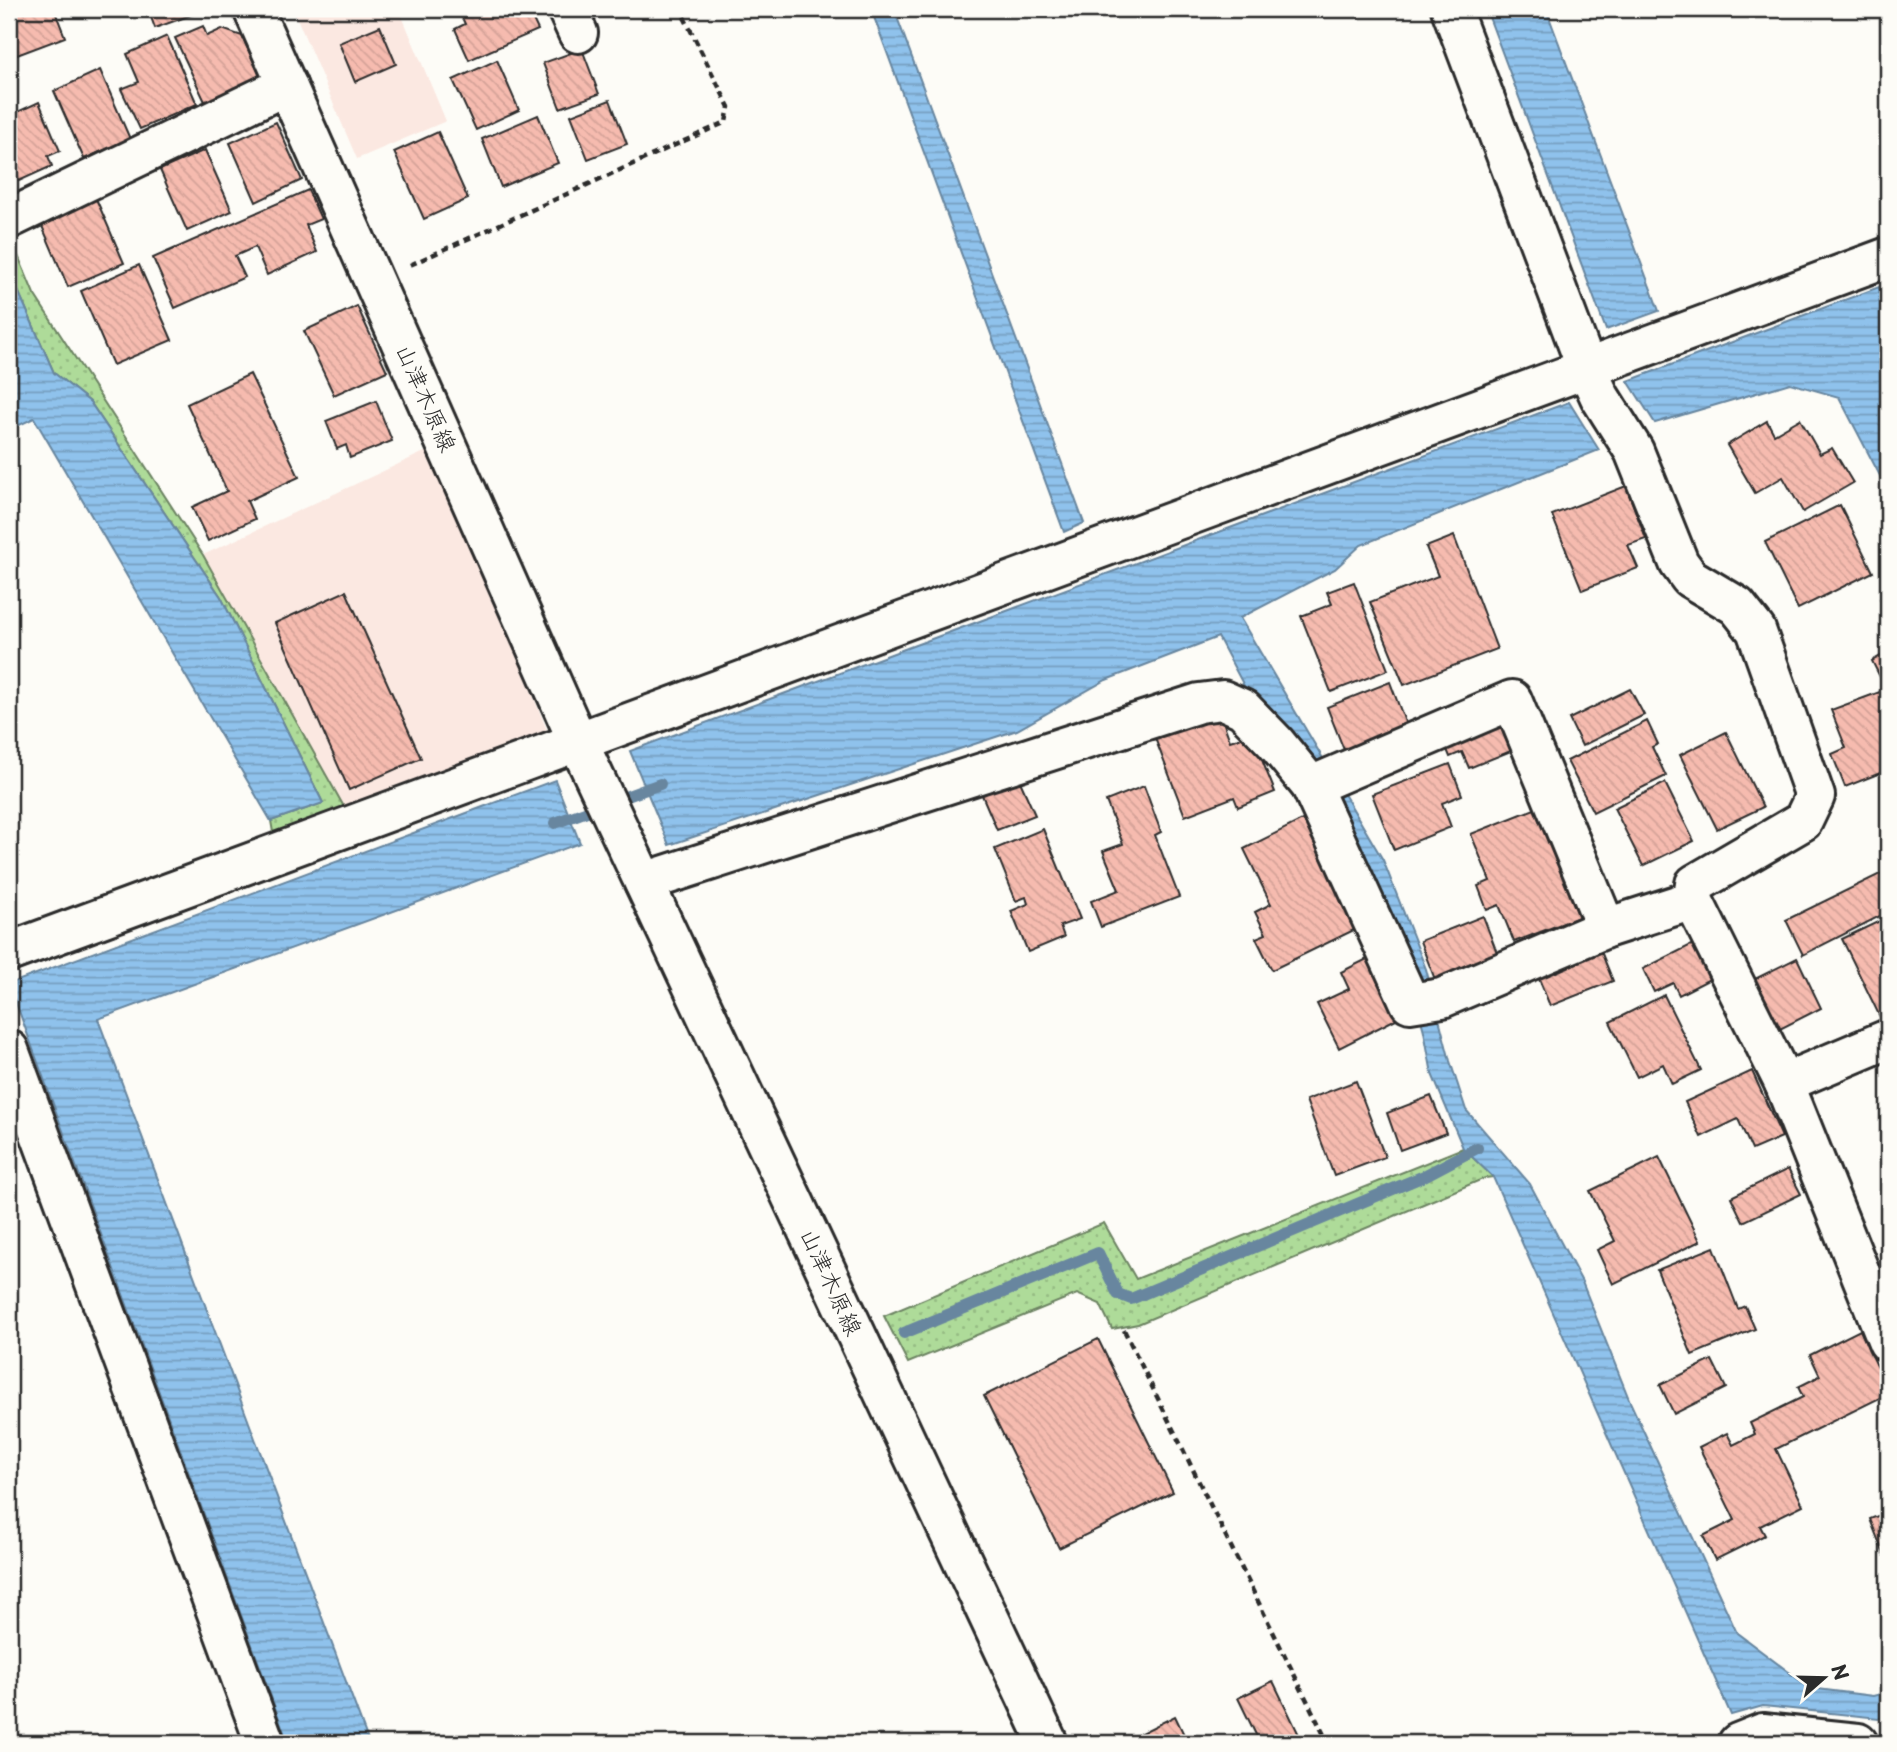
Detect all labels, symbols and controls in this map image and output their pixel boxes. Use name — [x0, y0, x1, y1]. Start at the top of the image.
street label: 山津木原線 — [388, 338, 467, 457]
street label: 山津木原線 — [792, 1222, 873, 1341]
north arrow — [1788, 1644, 1858, 1714]
text: N — [1825, 1660, 1857, 1684]

